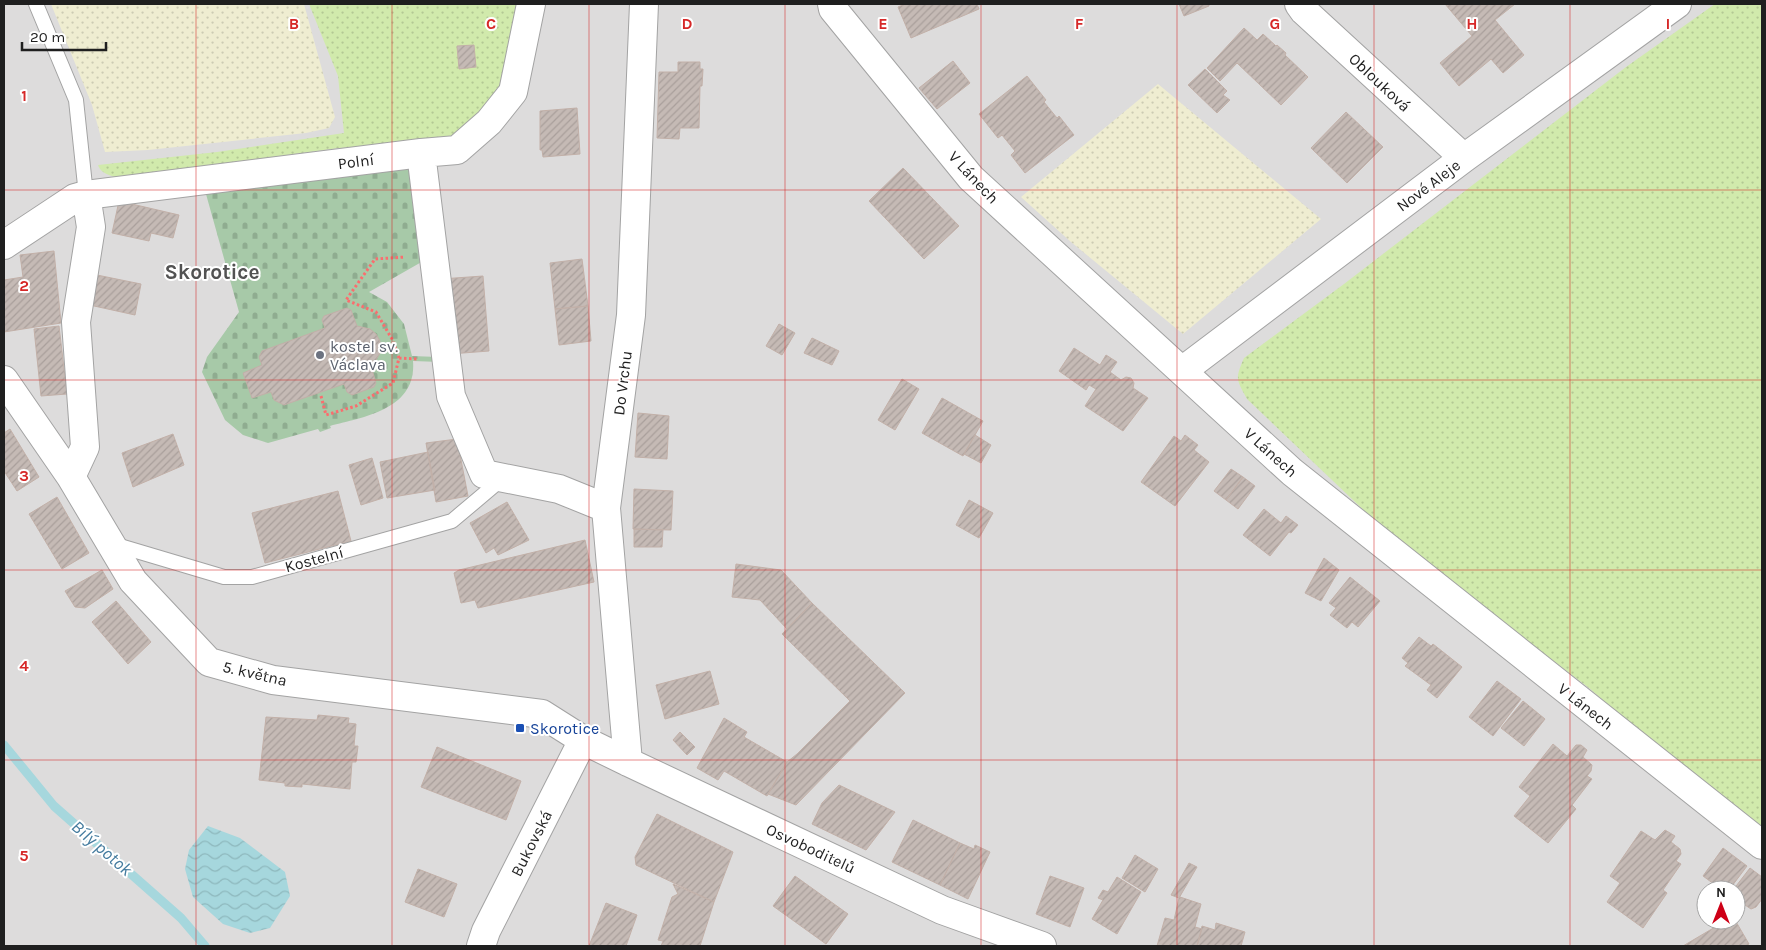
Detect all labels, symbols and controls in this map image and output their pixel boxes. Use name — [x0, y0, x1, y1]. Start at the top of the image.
text: B — [289, 14, 299, 33]
text: C — [486, 14, 496, 33]
text: D — [682, 14, 693, 33]
text: E — [878, 14, 888, 33]
text: F — [1075, 14, 1084, 33]
text: G — [1270, 14, 1280, 33]
text: H — [1466, 14, 1478, 33]
text: I — [1666, 14, 1670, 33]
scale bar — [22, 20, 106, 52]
text: 20 m — [30, 28, 65, 46]
street label: Oblouková — [1345, 49, 1414, 116]
text: 1 — [21, 86, 27, 105]
street label: V Lánech — [945, 147, 1003, 208]
street label: Polní — [337, 150, 376, 173]
street label: Nové Aleje — [1393, 155, 1464, 216]
district label: Skorotice — [164, 260, 260, 284]
text: 2 — [19, 276, 29, 295]
place label: kostel sv. Václava — [330, 337, 398, 374]
marker: kostel sv. Václava — [314, 349, 326, 361]
street label: Do Vrchu — [609, 350, 636, 417]
street label: V Lánech — [1240, 424, 1301, 481]
text: 3 — [19, 466, 29, 485]
street label: Kostelní — [283, 542, 346, 576]
text: 4 — [19, 656, 29, 675]
street label: 5. května — [221, 657, 289, 690]
street label: V Lánech — [1554, 679, 1617, 734]
place label: Skorotice — [530, 719, 599, 738]
marker: Skorotice — [514, 722, 526, 734]
street label: Bukovská — [507, 807, 556, 879]
water label: Bílý potok — [67, 816, 138, 881]
street label: Osvoboditelů — [763, 819, 858, 877]
text: 5 — [19, 846, 29, 865]
north arrow — [1696, 880, 1746, 930]
text: N — [1716, 884, 1726, 901]

